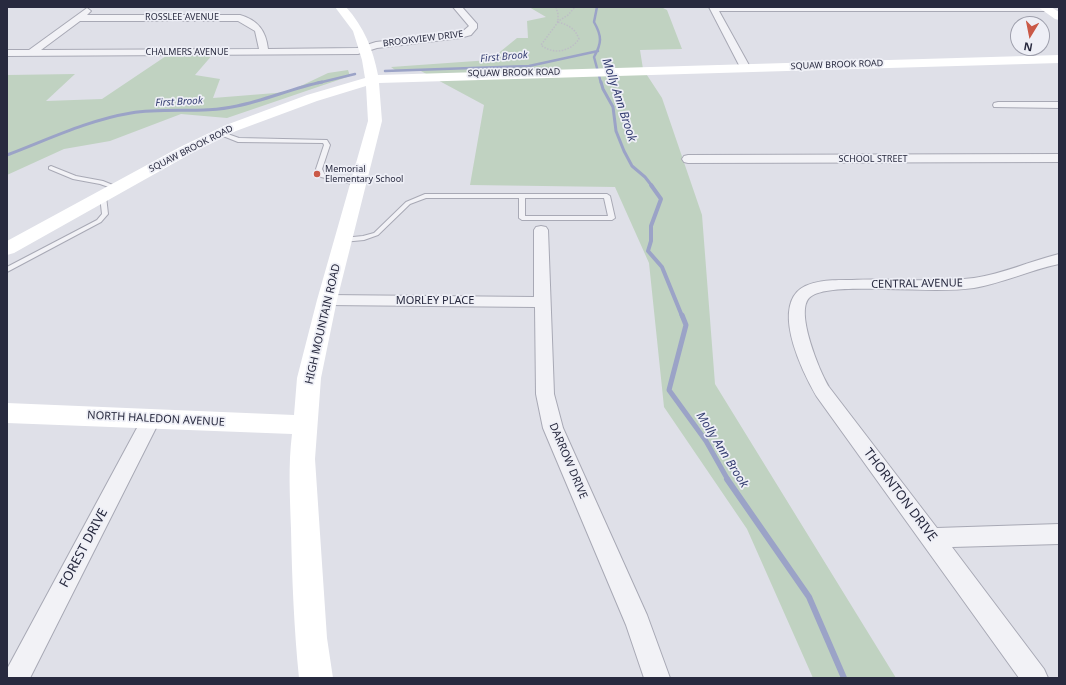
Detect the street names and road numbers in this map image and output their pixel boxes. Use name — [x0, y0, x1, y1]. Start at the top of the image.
street label: ROSSLEE AVENUE — [145, 12, 219, 22]
street label: BROOKVIEW DRIVE — [382, 29, 464, 49]
street label: CHALMERS AVENUE — [145, 47, 229, 57]
street label: SQUAW BROOK ROAD — [790, 58, 884, 72]
street label: SQUAW BROOK ROAD — [468, 67, 560, 79]
street label: SQUAW BROOK ROAD — [147, 123, 235, 175]
street label: SCHOOL STREET — [839, 154, 907, 164]
street label: HIGH MOUNTAIN ROAD — [303, 262, 343, 386]
street label: CENTRAL AVENUE — [871, 277, 963, 291]
street label: MORLEY PLACE — [396, 294, 474, 308]
street label: NORTH HALEDON AVENUE — [87, 409, 225, 429]
street label: DARROW DRIVE — [546, 421, 590, 501]
street label: THORNTON DRIVE — [860, 445, 940, 545]
street label: FOREST DRIVE — [57, 506, 111, 590]

